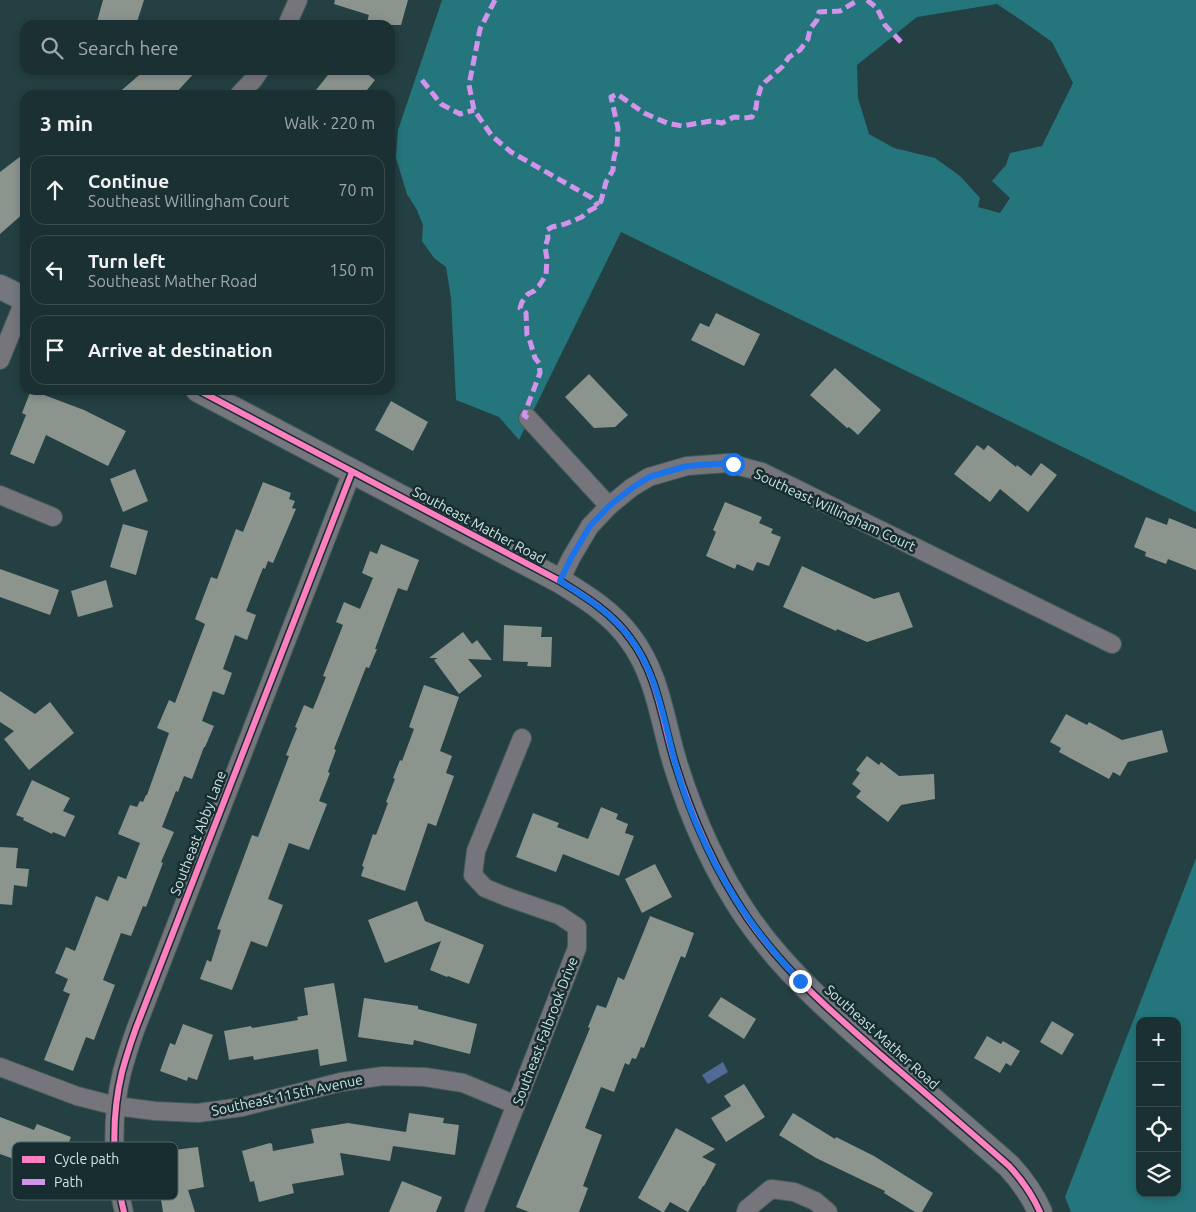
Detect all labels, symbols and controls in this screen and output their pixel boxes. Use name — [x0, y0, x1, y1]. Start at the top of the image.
search box — [20, 20, 395, 75]
icon: search — [38, 34, 66, 62]
text: Search here — [78, 37, 178, 59]
text: 3 min — [40, 111, 93, 135]
text: Walk · 220 m — [284, 114, 375, 132]
text: Continue — [88, 170, 169, 192]
icon: ahead — [41, 176, 69, 204]
text: 70 m — [338, 181, 374, 199]
text: Southeast Willingham Court — [88, 192, 289, 210]
text: Turn left — [88, 250, 166, 272]
icon: left — [41, 256, 69, 284]
text: 150 m — [329, 261, 374, 279]
text: Southeast Mather Road — [88, 272, 257, 290]
icon: arrive — [41, 336, 69, 364]
text: Arrive at destination — [88, 339, 273, 361]
route start — [722, 453, 745, 476]
street label: Southeast Willingham Court — [752, 466, 919, 555]
street label: Southeast Mather Road — [410, 483, 548, 567]
street label: Southeast Abby Lane — [167, 768, 229, 898]
street label: Southeast Falbrook Drive — [509, 955, 581, 1107]
route end — [789, 970, 812, 993]
street label: Southeast Mather Road — [822, 982, 942, 1092]
map controls — [1136, 1017, 1181, 1197]
button: + — [1136, 1017, 1181, 1062]
button: − — [1136, 1062, 1181, 1107]
street label: Southeast 115th Avenue — [210, 1071, 364, 1119]
button: locate — [1136, 1107, 1181, 1152]
legend — [12, 1142, 178, 1200]
text: Cycle path — [54, 1151, 119, 1167]
button: layers — [1136, 1152, 1181, 1197]
text: Path — [54, 1174, 83, 1190]

